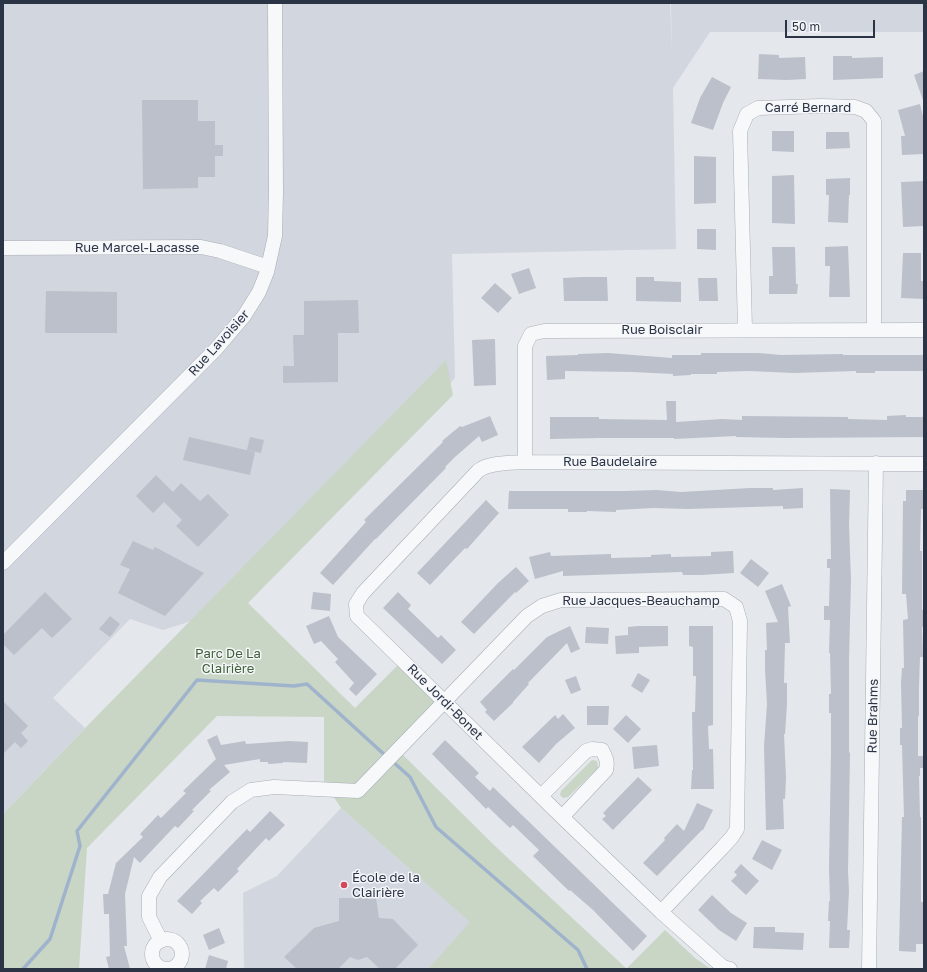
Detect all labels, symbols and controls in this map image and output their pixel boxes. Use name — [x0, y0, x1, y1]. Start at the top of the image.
scale bar — [787, 12, 877, 38]
text: 50 m — [792, 19, 820, 34]
street label: Carré Bernard — [765, 100, 851, 116]
street label: Rue Marcel-Lacasse — [75, 240, 199, 256]
street label: Rue Lavoisier — [185, 307, 253, 379]
street label: Rue Boisclair — [621, 322, 703, 338]
street label: Rue Baudelaire — [563, 454, 657, 470]
street label: Rue Jacques-Beauchamp — [562, 593, 720, 609]
park label: Parc De La Clairière — [195, 646, 261, 677]
street label: Rue Jordi-Bonet — [404, 661, 486, 743]
street label: Rue Brahms — [865, 679, 881, 753]
place label: École de la Clairière — [352, 870, 420, 901]
marker: École de la Clairière — [339, 880, 349, 890]

